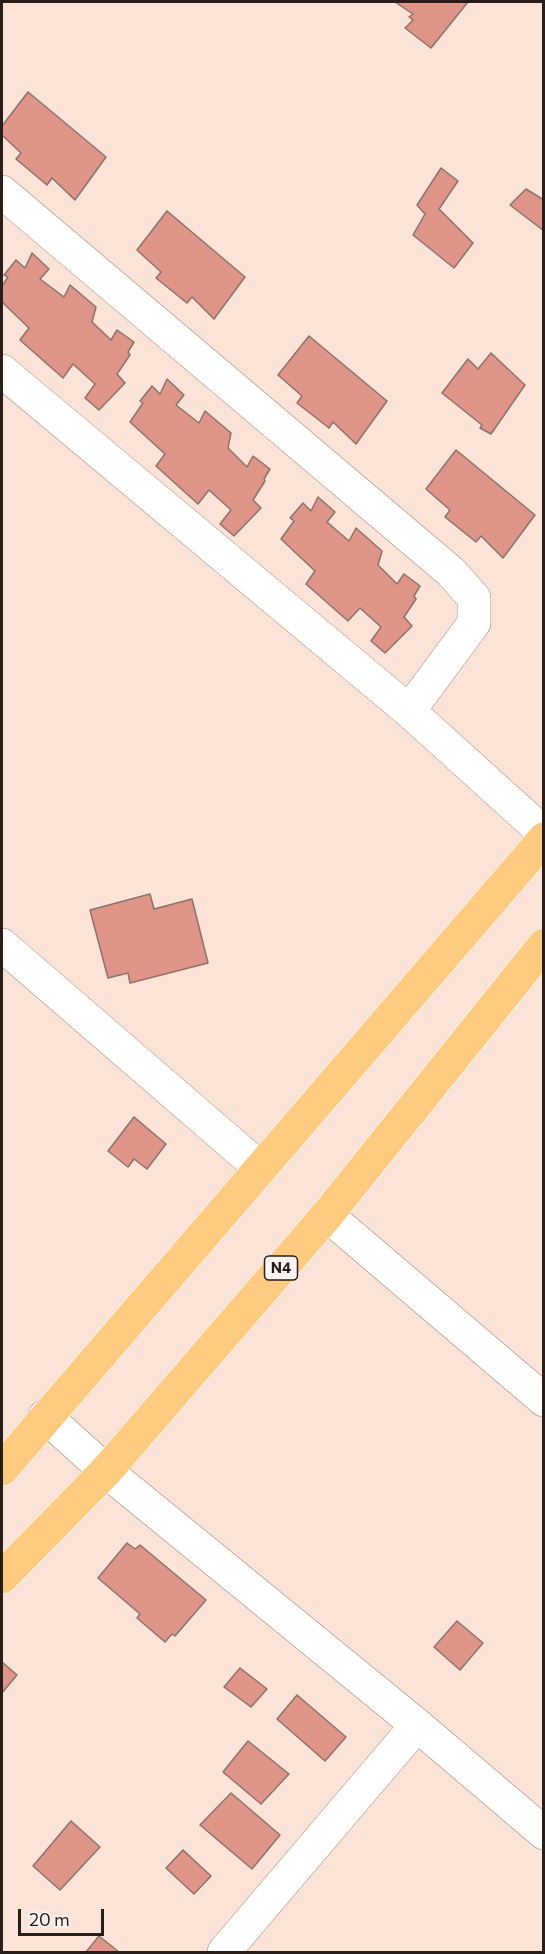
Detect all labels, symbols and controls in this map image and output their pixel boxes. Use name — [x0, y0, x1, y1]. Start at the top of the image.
road number: N4 — [264, 1256, 298, 1280]
scale bar — [21, 1897, 106, 1935]
text: 20 m — [29, 1908, 70, 1930]

